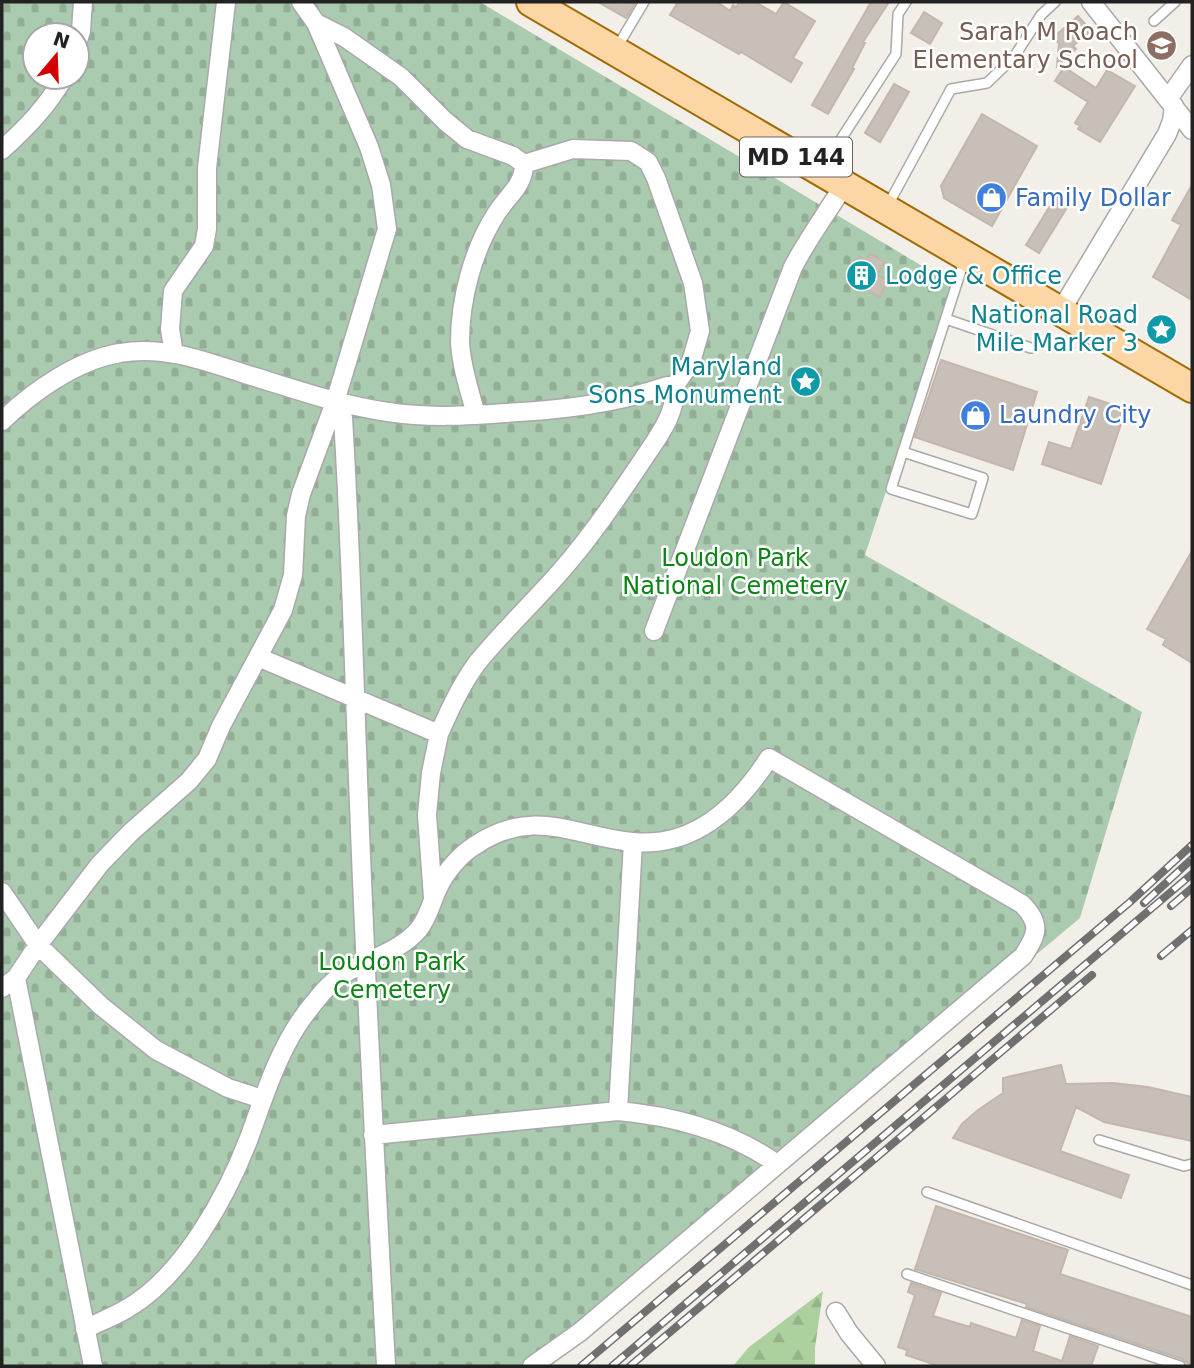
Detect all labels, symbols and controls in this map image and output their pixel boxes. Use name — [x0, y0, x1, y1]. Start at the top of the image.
place label: Sarah M Roach Elementary School — [913, 18, 1138, 74]
north arrow — [21, 21, 91, 91]
text: N — [50, 27, 73, 53]
school or university icon: Sarah M Roach Elementary School — [1144, 29, 1178, 63]
road number: MD 144 — [740, 138, 852, 176]
shop icon: Family Dollar — [975, 181, 1009, 215]
place label: Family Dollar — [1015, 184, 1171, 212]
building icon: Lodge & Office — [845, 259, 879, 293]
place label: Lodge & Office — [885, 262, 1062, 290]
place label: National Road Mile Marker 3 — [970, 301, 1138, 357]
place icon: National Road Mile Marker 3 — [1144, 312, 1178, 346]
place label: Maryland Sons Monument — [588, 353, 782, 409]
place icon: Maryland Sons Monument — [788, 364, 822, 398]
shop icon: Laundry City — [959, 398, 993, 432]
place label: Laundry City — [999, 401, 1151, 429]
park label: Loudon Park National Cemetery — [622, 544, 848, 600]
park label: Loudon Park Cemetery — [318, 948, 466, 1004]

